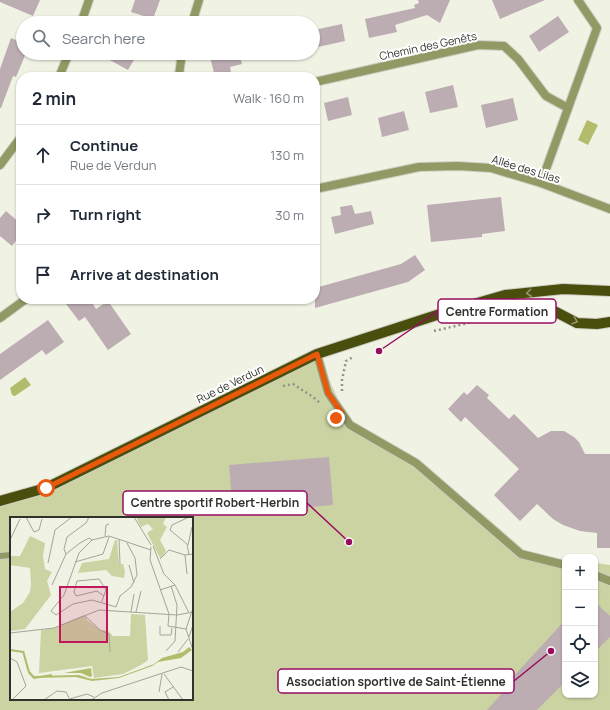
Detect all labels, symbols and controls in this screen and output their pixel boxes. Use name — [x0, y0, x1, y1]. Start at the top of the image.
search box — [16, 16, 320, 60]
icon: search — [30, 27, 52, 49]
text: Search here — [62, 28, 145, 49]
street label: Chemin des Genêts — [378, 28, 478, 63]
text: 2 min — [32, 87, 76, 110]
text: Walk · 160 m — [233, 89, 304, 107]
text: Continue — [70, 135, 138, 156]
icon: ahead — [32, 144, 54, 166]
text: 130 m — [270, 146, 304, 164]
street label: Allée des Lilas — [490, 151, 562, 186]
text: Rue de Verdun — [70, 156, 156, 174]
icon: right — [32, 204, 54, 226]
text: Turn right — [70, 204, 141, 225]
text: 30 m — [275, 206, 304, 224]
icon: arrive — [32, 264, 54, 286]
text: Arrive at destination — [70, 264, 219, 285]
one-way arrow — [526, 288, 532, 297]
callout: Centre Formation — [438, 299, 556, 323]
text: Centre Formation — [446, 303, 548, 320]
one-way arrow — [571, 316, 578, 325]
street label: Rue de Verdun — [194, 361, 266, 406]
route end — [327, 409, 345, 427]
route start — [37, 479, 55, 497]
callout: Centre sportif Robert-Herbin — [123, 491, 307, 515]
text: Centre sportif Robert-Herbin — [131, 494, 299, 511]
inset map — [10, 517, 193, 700]
map controls — [562, 554, 598, 698]
button: + — [562, 554, 598, 590]
button: − — [562, 590, 598, 626]
button: locate — [562, 626, 598, 662]
button: layers — [562, 662, 598, 698]
callout: Association sportive de Saint-Étienne — [278, 669, 514, 693]
text: Association sportive de Saint-Étienne — [286, 673, 506, 690]

